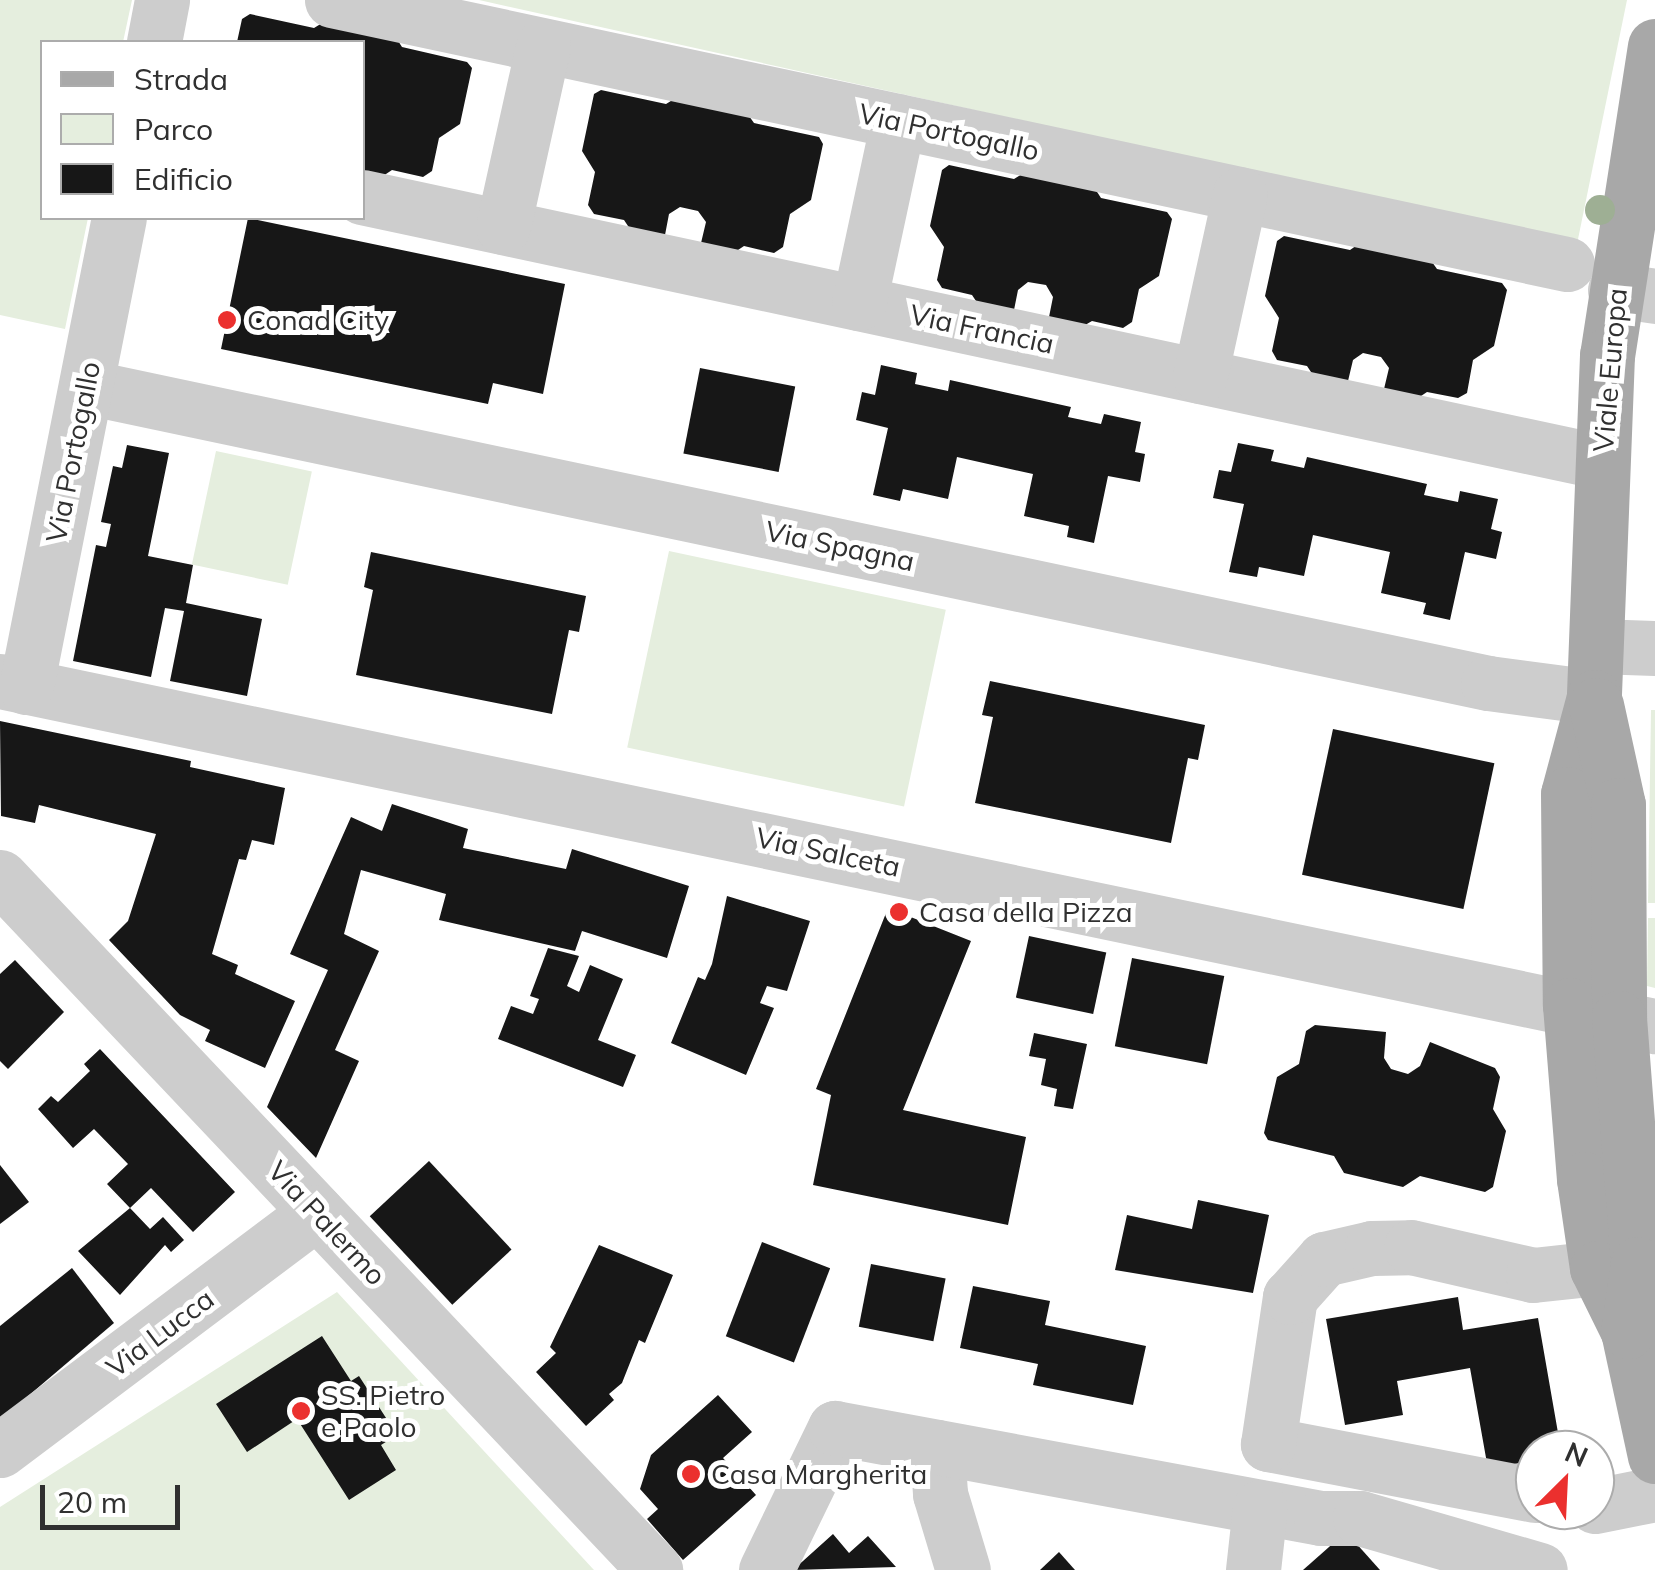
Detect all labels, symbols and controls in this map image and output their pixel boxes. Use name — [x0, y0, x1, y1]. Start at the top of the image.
legend — [40, 40, 365, 220]
text: Strada — [134, 60, 228, 98]
street label: Via Portogallo — [856, 96, 1042, 168]
text: Parco — [134, 110, 213, 148]
text: Edificio — [134, 160, 233, 198]
street label: Viale Europa — [1586, 287, 1634, 453]
street label: Via Francia — [907, 297, 1057, 361]
place label: Conad City — [247, 303, 389, 337]
marker: Conad City — [216, 309, 238, 331]
street label: Via Portogallo — [39, 359, 107, 545]
street label: Via Spagna — [762, 514, 918, 578]
street label: Via Salceta — [753, 820, 903, 884]
place label: Casa della Pizza — [919, 895, 1133, 929]
marker: Casa della Pizza — [888, 901, 910, 923]
street label: Via Palermo — [261, 1154, 393, 1292]
street label: Via Lucca — [100, 1282, 220, 1384]
place label: SS. Pietro e Paolo — [321, 1378, 445, 1444]
marker: SS. Pietro e Paolo — [290, 1400, 312, 1422]
north arrow — [1515, 1430, 1615, 1530]
text: N — [1560, 1434, 1593, 1474]
place label: Casa Margherita — [711, 1457, 927, 1491]
marker: Casa Margherita — [680, 1463, 702, 1485]
scale bar — [45, 1465, 185, 1527]
text: 20 m — [57, 1483, 127, 1521]

